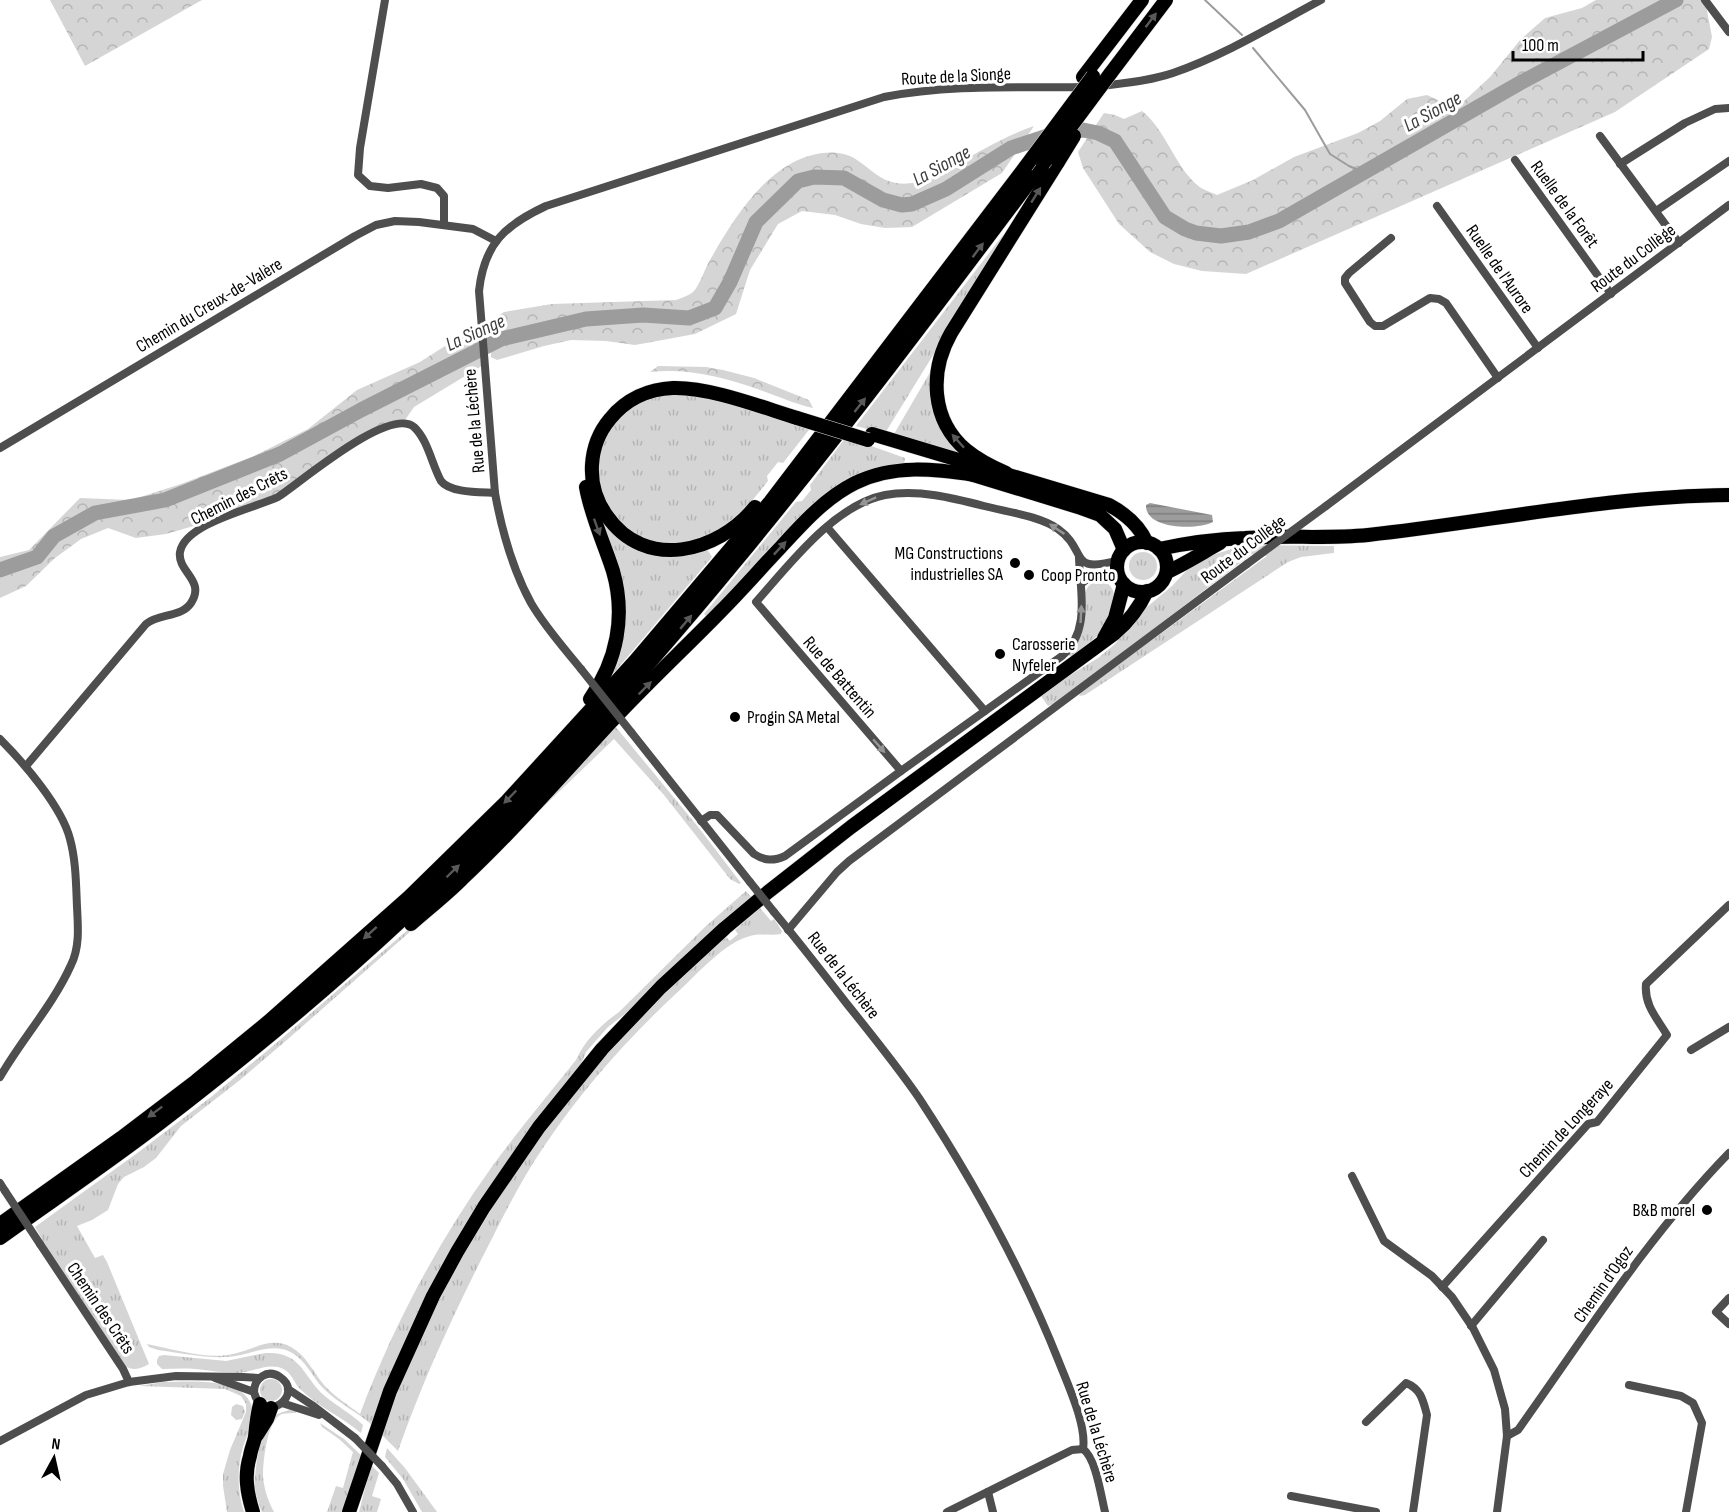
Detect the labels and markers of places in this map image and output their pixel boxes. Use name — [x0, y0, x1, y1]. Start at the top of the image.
place label: MG Constructions industrielles SA — [894, 543, 1003, 585]
marker: MG Constructions industrielles SA — [1008, 556, 1022, 570]
place label: Coop Pronto — [1041, 565, 1115, 586]
marker: Coop Pronto — [1022, 568, 1036, 582]
place label: Carosserie Nyfeler — [1012, 634, 1075, 676]
marker: Carosserie Nyfeler — [993, 647, 1007, 661]
place label: Progin SA Metal — [747, 707, 840, 728]
marker: Progin SA Metal — [728, 710, 742, 724]
place label: B&B morel — [1633, 1200, 1695, 1221]
marker: B&B morel — [1700, 1203, 1714, 1217]

